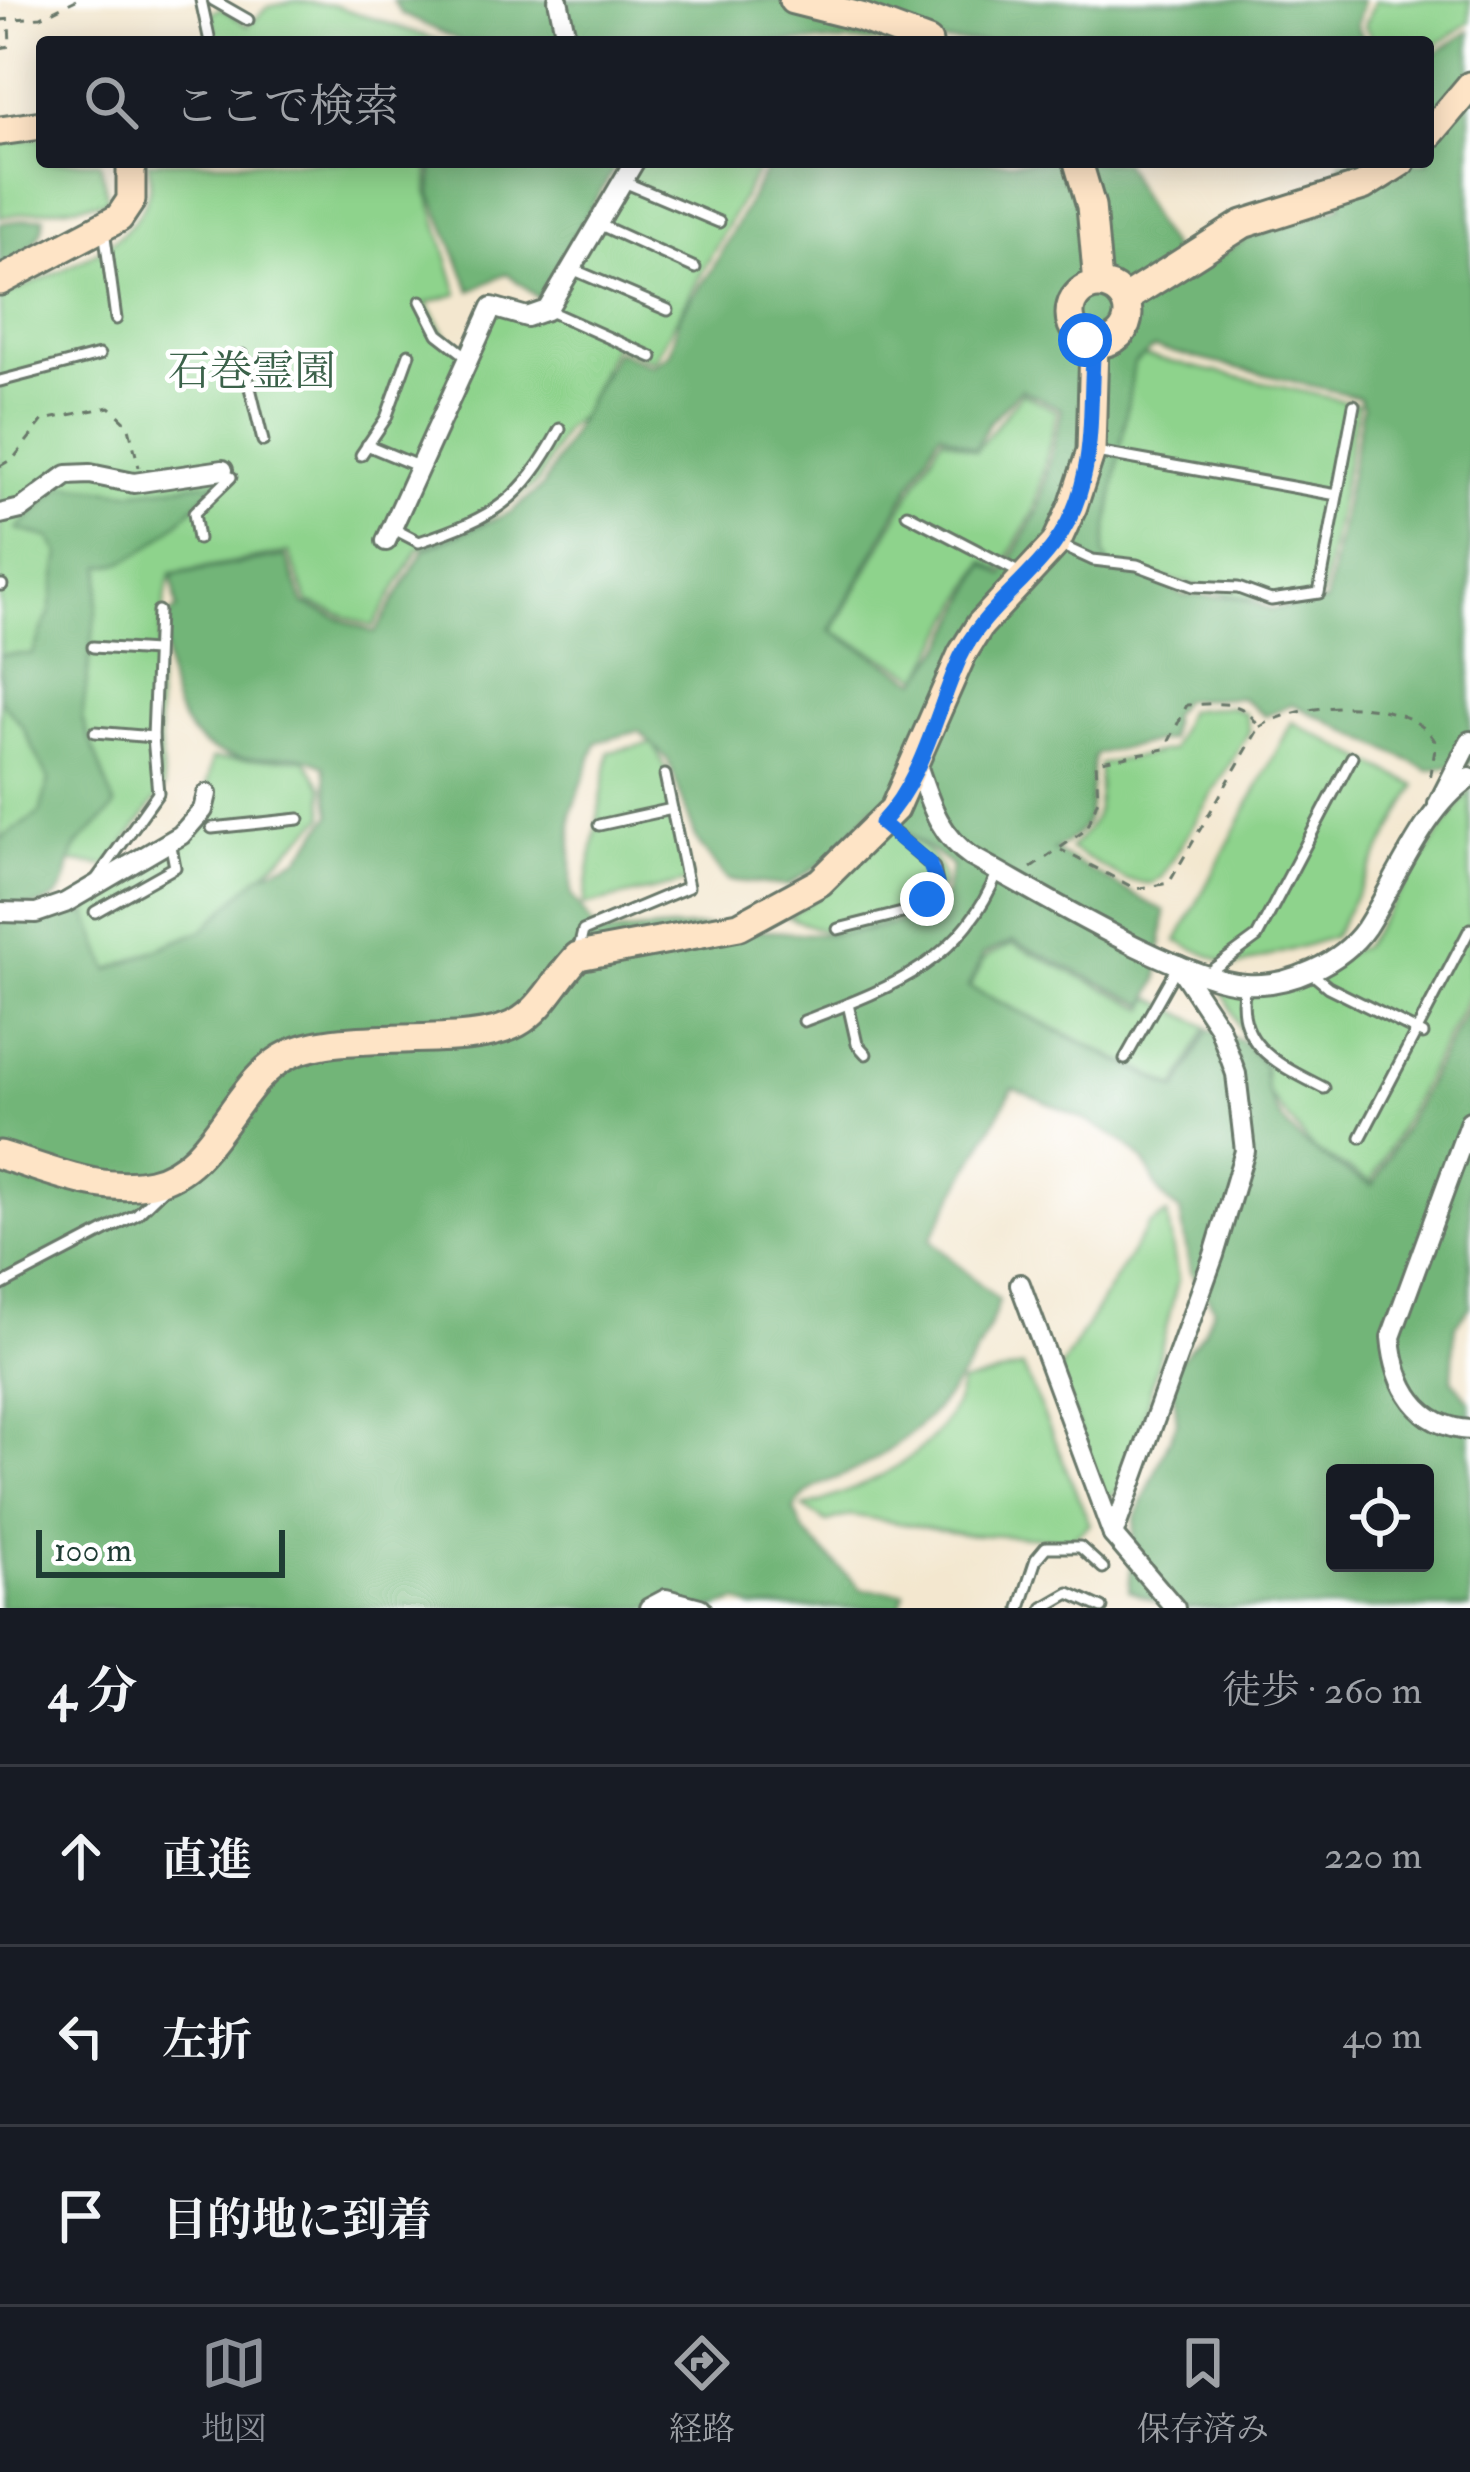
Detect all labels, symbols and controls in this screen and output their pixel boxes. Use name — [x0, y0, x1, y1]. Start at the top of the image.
search box — [36, 36, 1434, 168]
icon: search — [78, 69, 144, 135]
text: ここで検索 — [174, 79, 399, 135]
route start — [1058, 313, 1112, 367]
park label: 石巻霊園 — [168, 346, 336, 398]
route end — [900, 872, 954, 926]
map controls — [1326, 1464, 1434, 1572]
button: locate — [1326, 1464, 1434, 1572]
scale bar — [36, 1524, 285, 1577]
text: 100 m — [54, 1530, 132, 1571]
text: 4 分 — [48, 1660, 137, 1724]
text: 徒歩 · 260 m — [1222, 1666, 1422, 1715]
icon: ahead — [48, 1823, 114, 1889]
text: 220 m — [1324, 1831, 1422, 1880]
text: 直進 — [162, 1833, 252, 1889]
icon: left — [48, 2003, 114, 2069]
text: 40 m — [1343, 2011, 1422, 2060]
text: 左折 — [162, 2013, 252, 2069]
icon: arrive — [48, 2183, 114, 2249]
text: 目的地に到着 — [162, 2193, 432, 2249]
tab: 地図 — [201, 2330, 267, 2450]
tab: 経路 — [669, 2330, 735, 2450]
tab: 保存済み — [1137, 2330, 1269, 2450]

